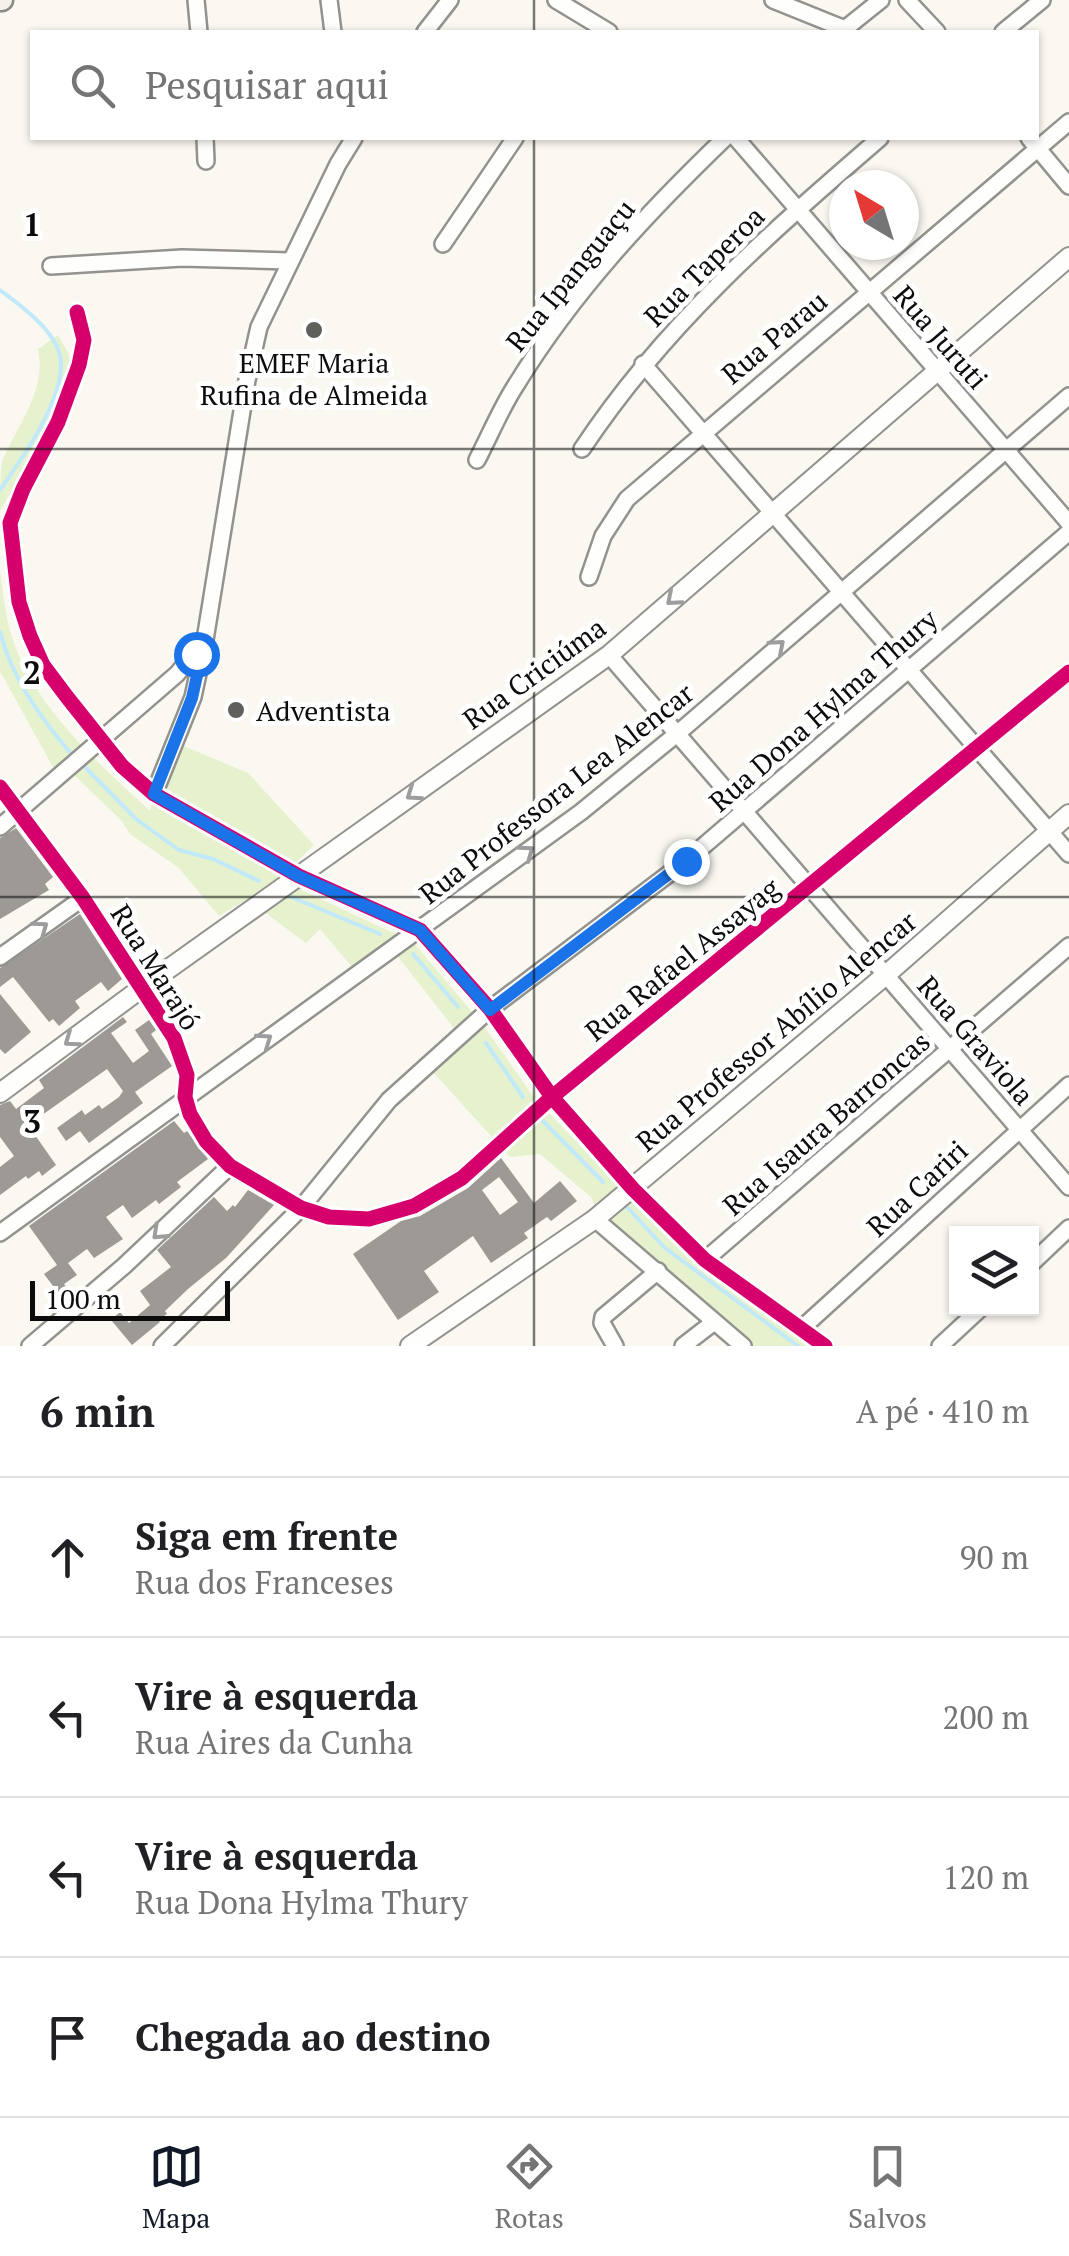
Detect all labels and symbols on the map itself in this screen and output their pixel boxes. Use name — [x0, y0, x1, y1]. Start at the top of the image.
north arrow — [829, 170, 919, 260]
street label: Rua Ipanguaçu — [497, 191, 643, 359]
street label: Rua Taperoa — [636, 198, 772, 334]
text: 1 — [23, 203, 41, 245]
street label: Rua Juruti — [886, 277, 996, 397]
street label: Rua Parau — [714, 282, 834, 392]
marker: EMEF Maria Rufina de Almeida — [303, 319, 325, 341]
place label: EMEF Maria Rufina de Almeida — [200, 344, 428, 413]
one-way arrow — [666, 588, 685, 606]
street label: Rua Dona Hylma Thury — [701, 600, 946, 819]
street label: Rua Criciúma — [455, 609, 613, 737]
route start — [174, 632, 220, 678]
one-way arrow — [766, 639, 785, 657]
text: 2 — [23, 651, 41, 693]
street label: Rua Professora Lea Alencar — [411, 674, 701, 912]
place label: Adventista — [256, 692, 391, 729]
marker: Adventista — [225, 699, 247, 721]
one-way arrow — [406, 782, 425, 800]
route end — [664, 839, 710, 885]
one-way arrow — [516, 846, 534, 863]
street label: Rua Rafael Assayag — [577, 868, 788, 1049]
street label: Rua Marajó — [103, 897, 209, 1037]
street label: Rua Professor Abílio Alencar — [628, 902, 924, 1159]
one-way arrow — [30, 921, 49, 940]
street label: Rua Graviola — [910, 968, 1042, 1112]
street label: Rua Isaura Barroncas — [715, 1023, 937, 1223]
one-way arrow — [64, 1029, 82, 1046]
one-way arrow — [254, 1034, 272, 1052]
text: 3 — [23, 1100, 41, 1142]
street label: Rua Cariri — [859, 1132, 975, 1244]
one-way arrow — [152, 1221, 171, 1239]
scale bar — [30, 1276, 230, 1320]

